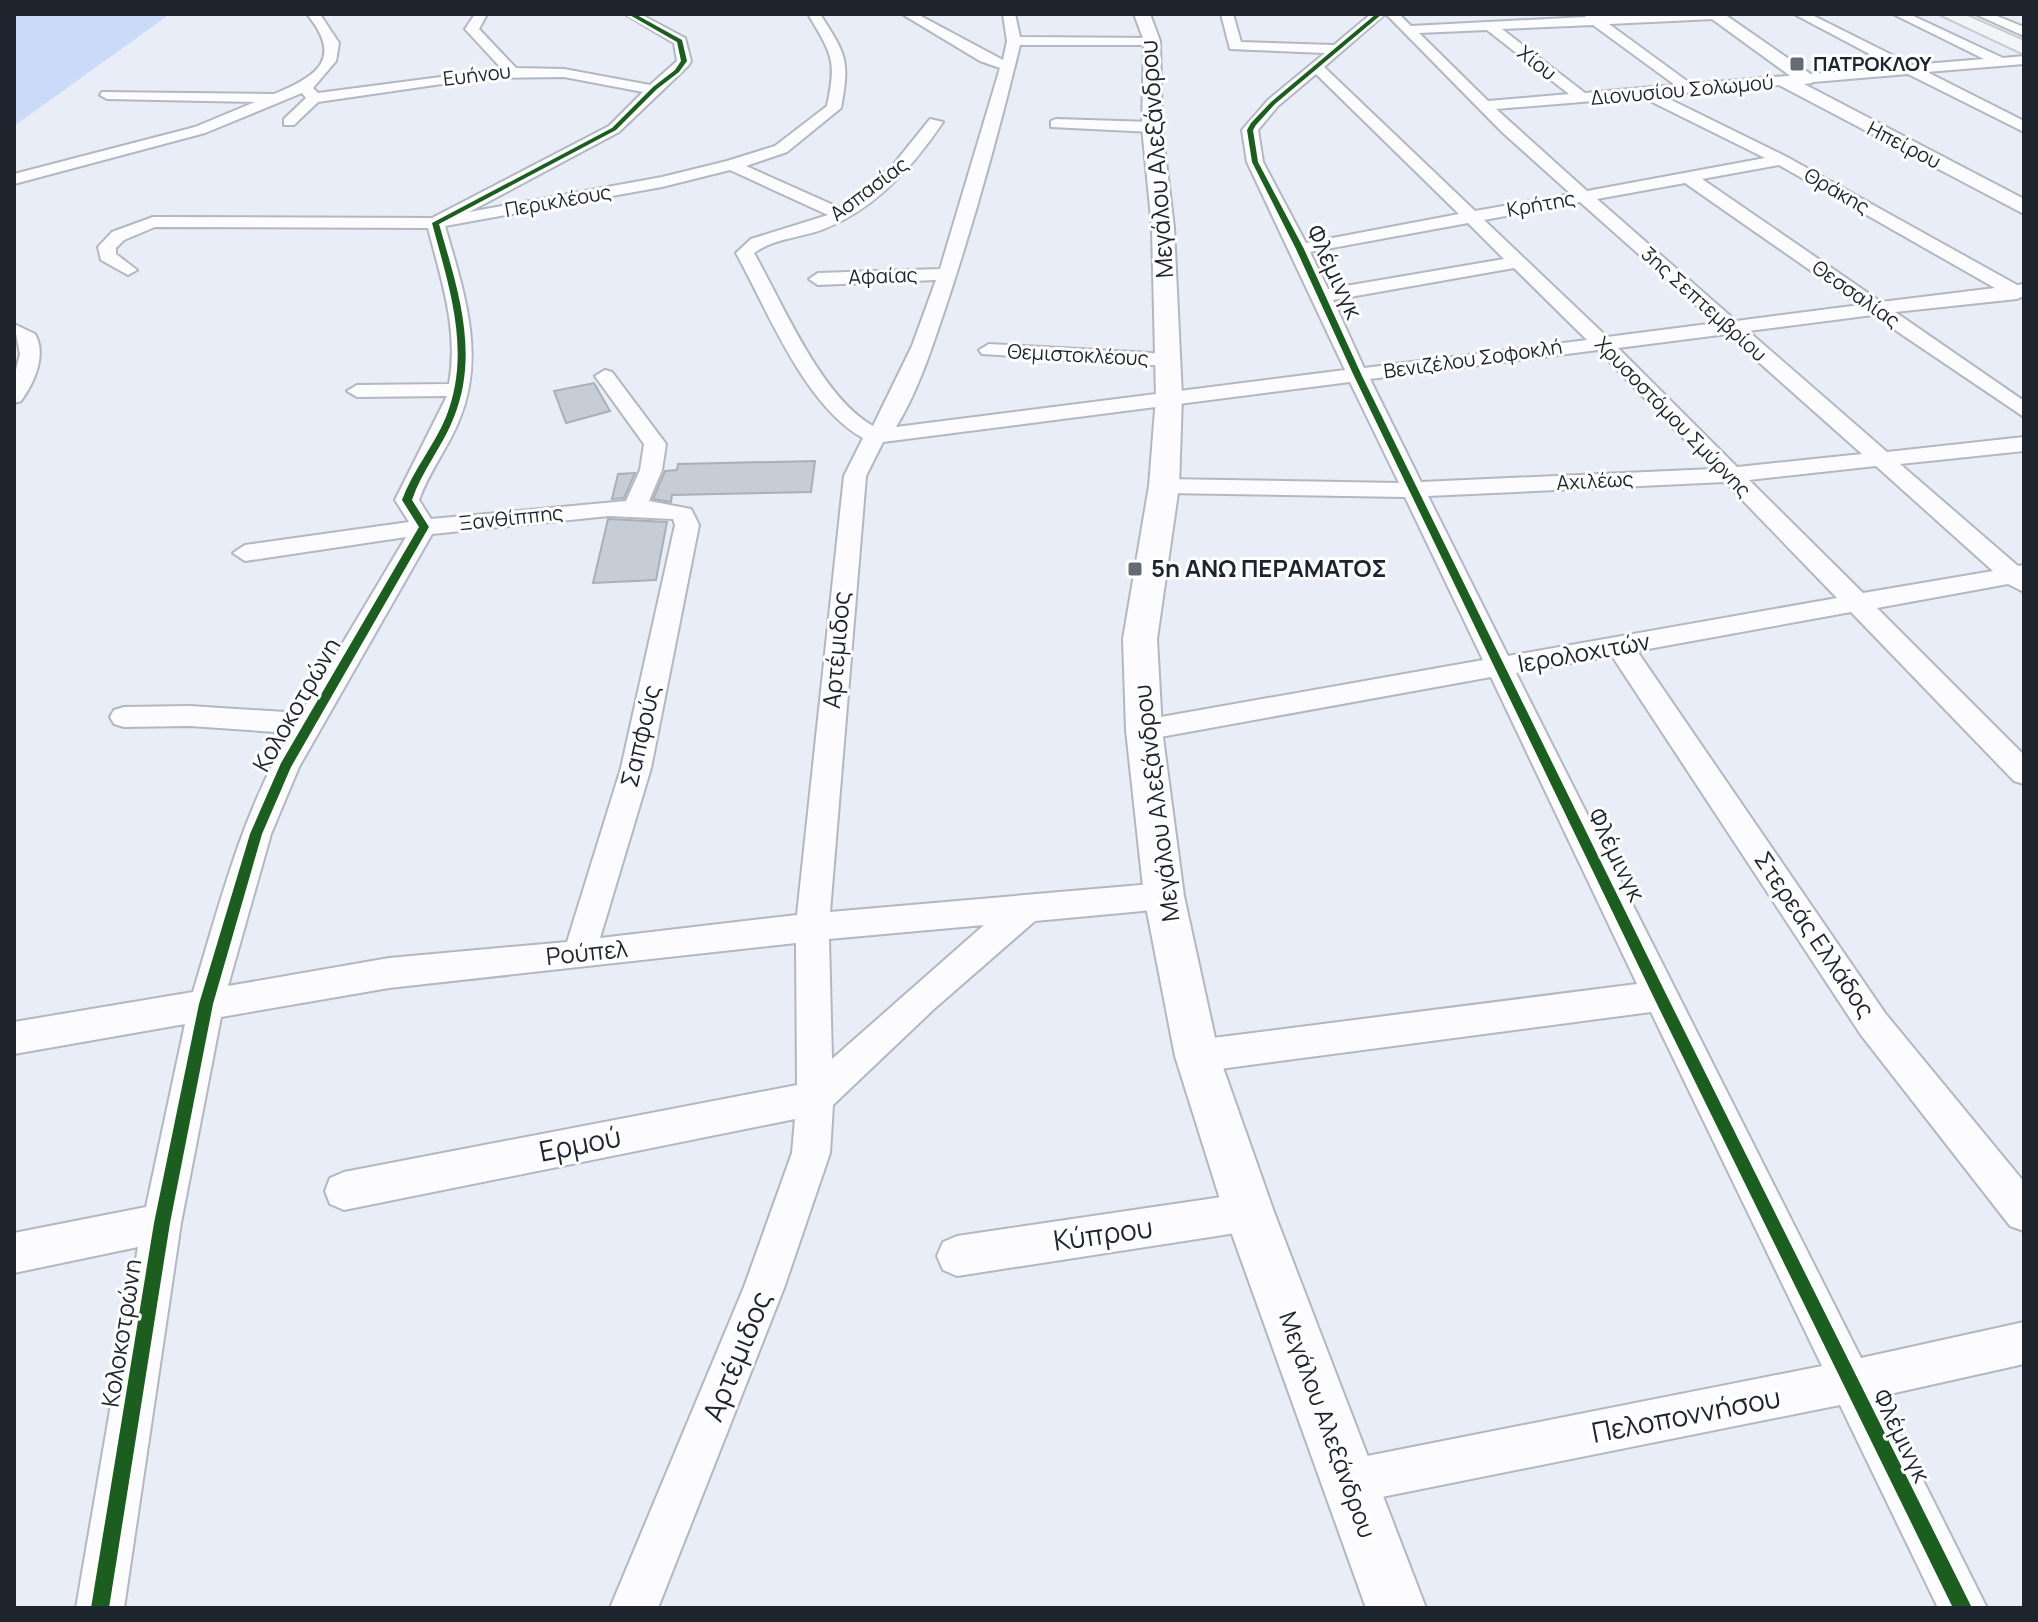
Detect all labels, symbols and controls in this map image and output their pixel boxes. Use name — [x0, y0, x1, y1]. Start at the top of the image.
street label: Μεγάλου Αλεξάνδρου — [1131, 39, 1180, 279]
street label: Χίου — [1512, 39, 1562, 86]
place label: ΠΑΤΡΟΚΛΟΥ — [1813, 50, 1932, 77]
marker: ΠΑΤΡΟΚΛΟΥ — [1788, 55, 1806, 73]
street label: Ευήνου — [441, 57, 512, 92]
street label: Διονυσίου Σολωμού — [1589, 68, 1775, 111]
street label: Ηπείρου — [1863, 114, 1946, 175]
street label: Ασπασίας — [824, 150, 913, 227]
street label: Θράκης — [1800, 161, 1875, 220]
street label: Περικλέους — [503, 178, 613, 223]
street label: Κρήτης — [1505, 184, 1577, 223]
street label: Φλέμινγκ — [1299, 219, 1372, 325]
street label: 3ης Σεπτεμβρίου — [1636, 240, 1773, 367]
street label: Θεσσαλίας — [1807, 253, 1906, 334]
street label: Αφαίας — [848, 261, 918, 290]
street label: Χρυσοστόμου Σμύρνης — [1589, 330, 1757, 503]
street label: Βενιζέλου Σοφοκλή — [1382, 333, 1564, 384]
street label: Θεμιστοκλέους — [1007, 337, 1149, 372]
street label: Αχιλέως — [1556, 465, 1634, 496]
street label: Ξανθίππης — [457, 499, 565, 536]
place label: 5η ΑΝΩ ΠΕΡΑΜΑΤΟΣ — [1151, 551, 1387, 584]
marker: 5η ΑΝΩ ΠΕΡΑΜΑΤΟΣ — [1126, 560, 1144, 578]
street label: Αρτέμιδος — [814, 590, 857, 710]
street label: Ιερολοχιτών — [1515, 624, 1652, 679]
street label: Κολοκοτρώνη — [244, 631, 347, 777]
street label: Σαπφούς — [612, 681, 667, 790]
street label: Μεγάλου Αλεξάνδρου — [1125, 683, 1186, 924]
street label: Φλέμινγκ — [1581, 802, 1655, 908]
street label: Στερεάς Ελλάδος — [1747, 845, 1883, 1024]
street label: Ρούπελ — [544, 931, 630, 972]
street label: Ερμού — [536, 1117, 624, 1170]
street label: Κύπρου — [1051, 1207, 1155, 1259]
street label: Κολοκοτρώνη — [93, 1256, 149, 1409]
street label: Αρτέμιδος — [693, 1285, 779, 1426]
street label: Μεγάλου Αλεξάνδρου — [1272, 1307, 1385, 1542]
street label: Πελοποννήσου — [1588, 1377, 1783, 1451]
street label: Φλέμινγκ — [1866, 1383, 1940, 1489]

